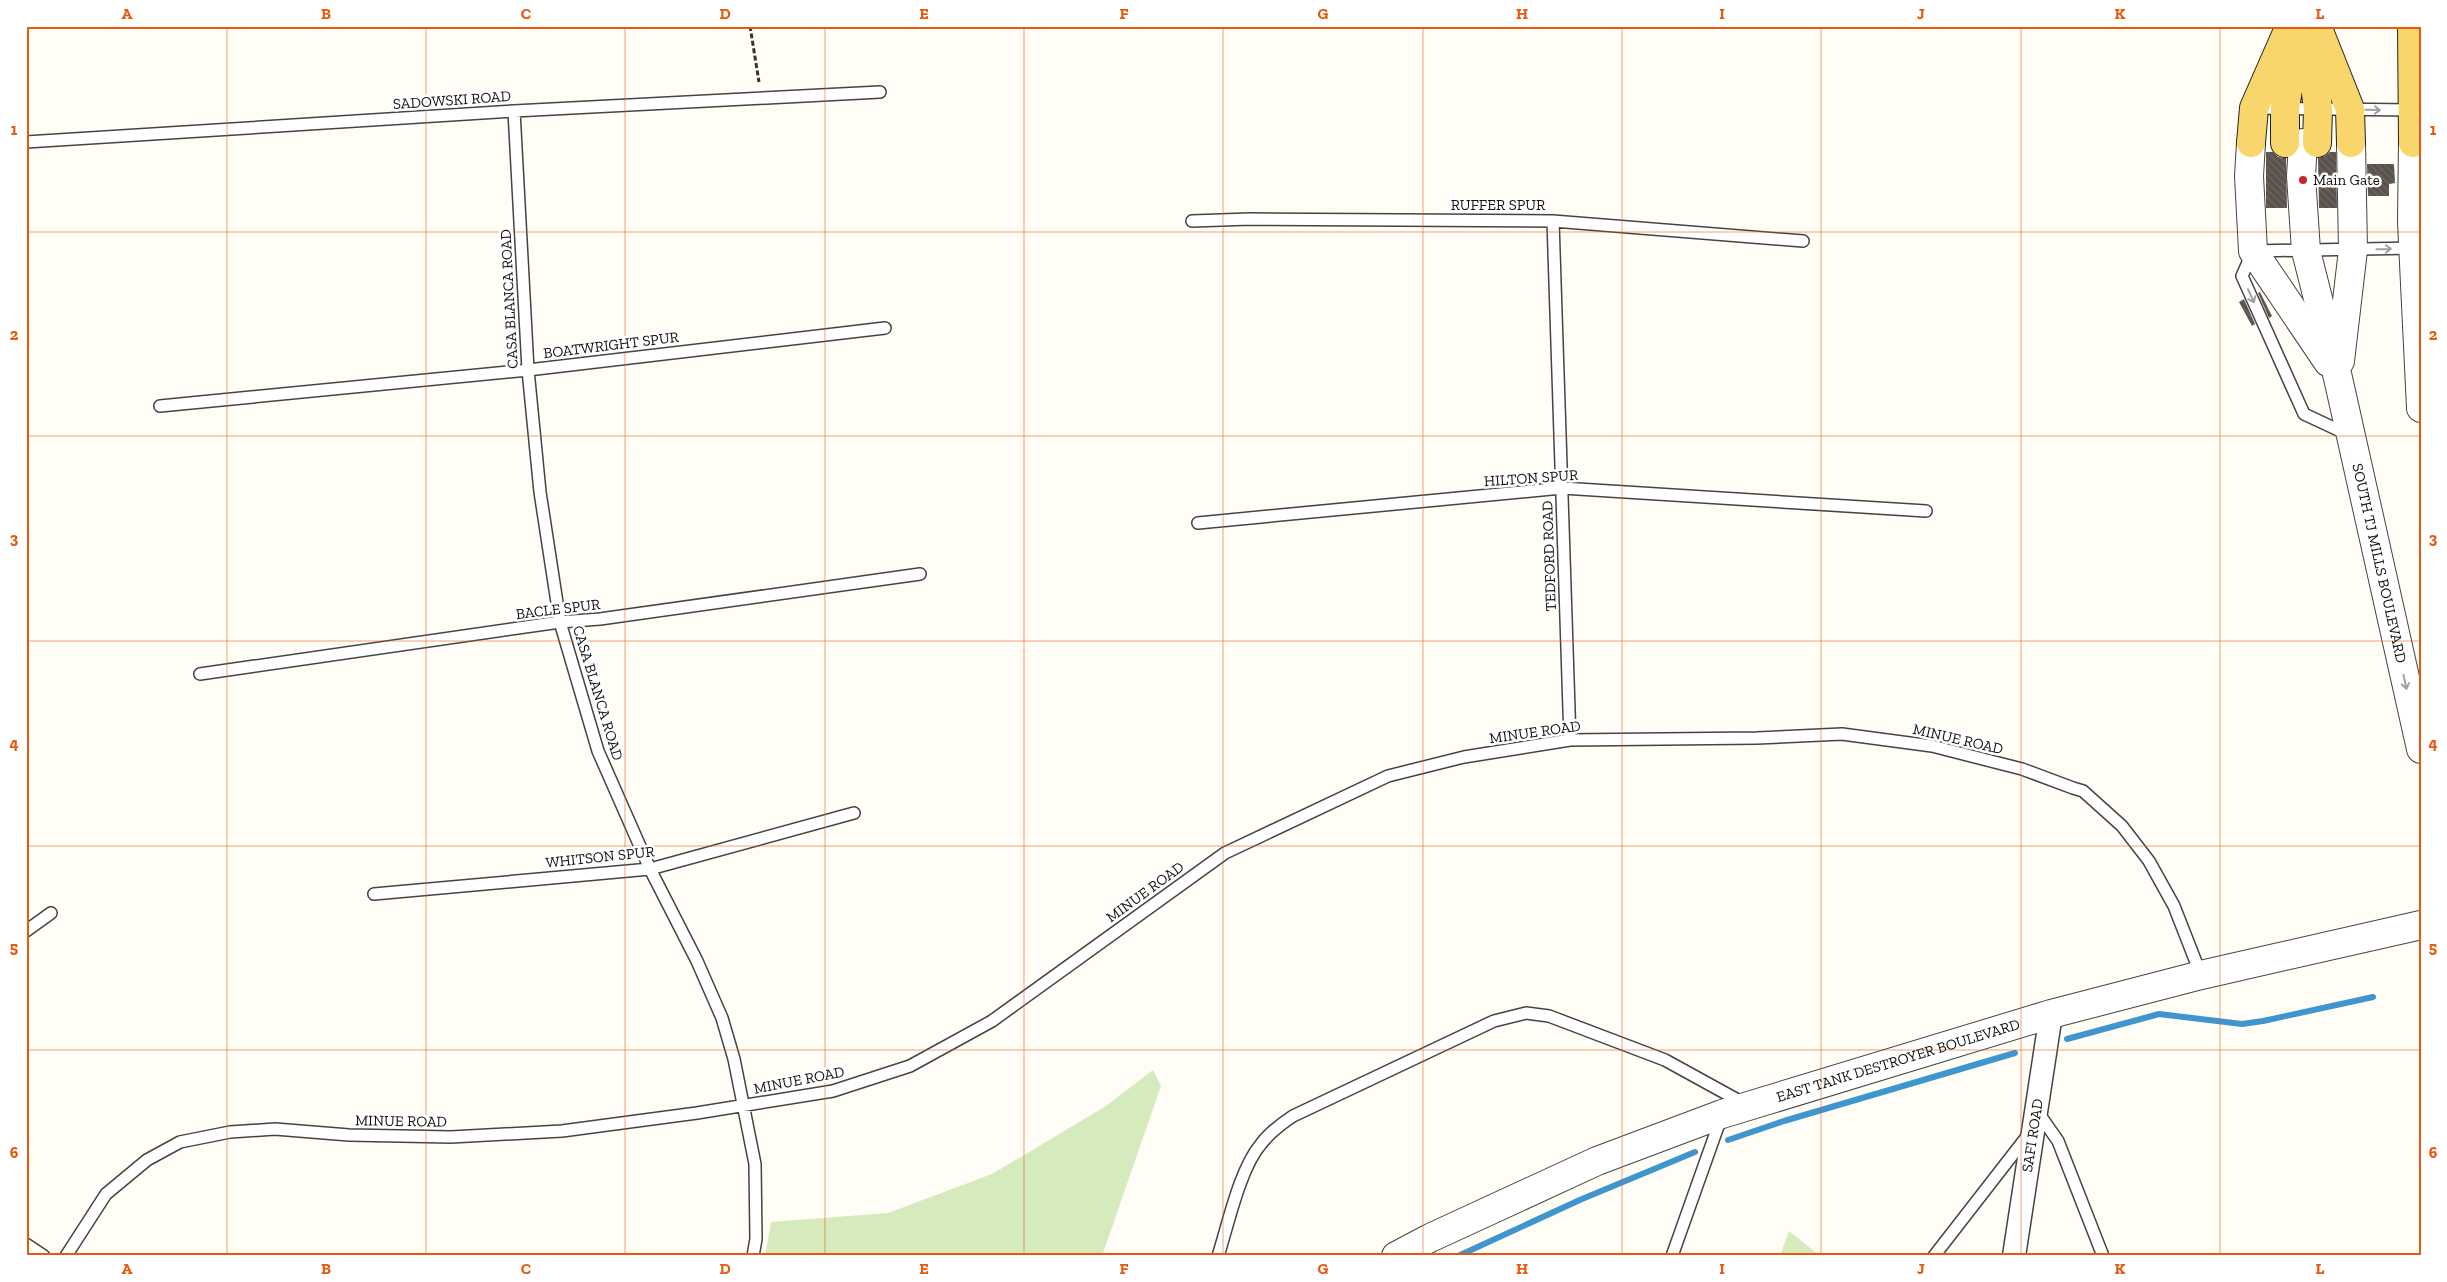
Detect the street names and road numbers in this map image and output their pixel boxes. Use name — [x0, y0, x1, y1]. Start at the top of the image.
street label: SADOWSKI ROAD — [392, 87, 512, 113]
street label: RUFFER SPUR — [1451, 196, 1546, 214]
street label: CASA BLANCA ROAD — [496, 229, 522, 369]
street label: BOATWRIGHT SPUR — [542, 328, 681, 362]
street label: SOUTH TJ MILLS BOULEVARD — [2348, 462, 2411, 665]
street label: HILTON SPUR — [1483, 466, 1580, 490]
street label: TEDFORD ROAD — [1538, 500, 1560, 612]
street label: BACLE SPUR — [515, 595, 602, 623]
street label: CASA BLANCA ROAD — [569, 624, 627, 762]
street label: MINUE ROAD — [1488, 717, 1582, 747]
street label: MINUE ROAD — [1911, 720, 2005, 758]
street label: WHITSON SPUR — [545, 842, 656, 872]
street label: MINUE ROAD — [1102, 858, 1188, 926]
street label: EAST TANK DESTROYER BOULEVARD — [1774, 1015, 2022, 1106]
street label: MINUE ROAD — [752, 1062, 846, 1098]
street label: SAFI ROAD — [2018, 1097, 2047, 1173]
street label: MINUE ROAD — [355, 1111, 447, 1131]

